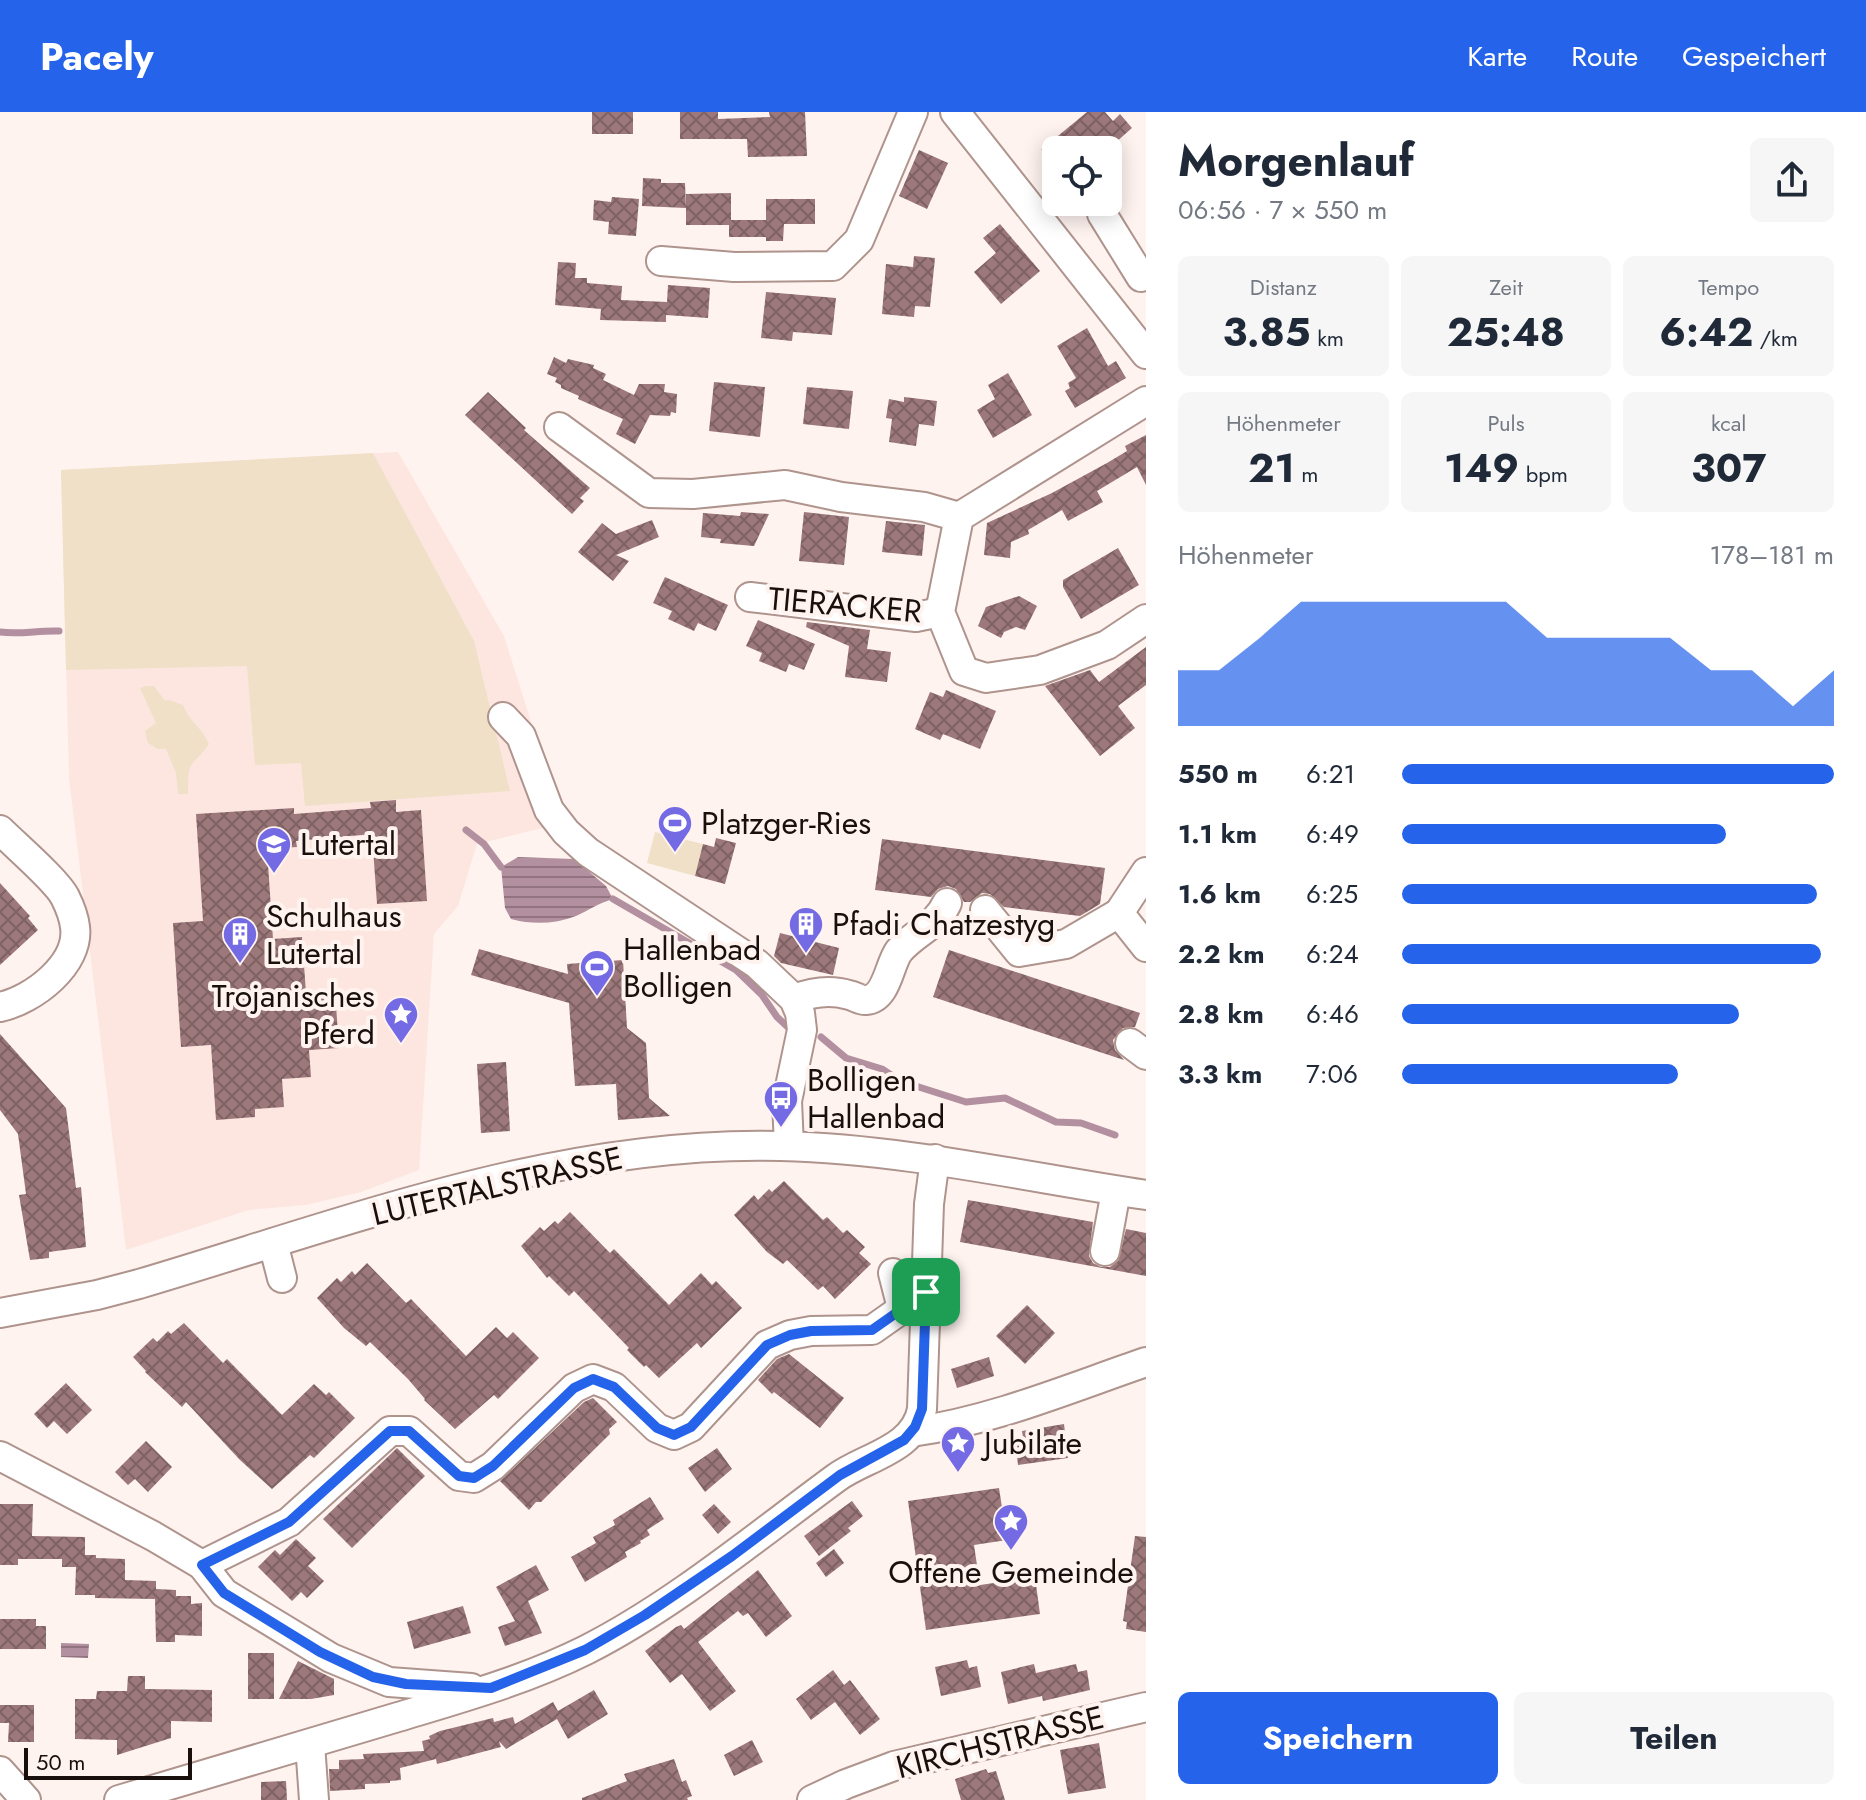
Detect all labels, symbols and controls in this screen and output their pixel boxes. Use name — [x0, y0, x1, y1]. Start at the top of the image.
text: Pacely — [40, 29, 154, 84]
text: Karte — [1467, 36, 1527, 77]
text: Route — [1571, 36, 1638, 77]
text: Gespeichert — [1682, 36, 1826, 77]
text: Morgenlauf — [1178, 129, 1414, 193]
map controls — [1042, 136, 1122, 216]
button: locate — [1042, 136, 1122, 216]
button: share — [1750, 138, 1834, 222]
text: 06:56 · 7 × 550 m — [1178, 191, 1387, 229]
text: Distanz — [1250, 271, 1317, 303]
text: Zeit — [1489, 271, 1523, 303]
text: Tempo — [1698, 271, 1759, 303]
text: 3.85 — [1223, 303, 1311, 361]
text: 25:48 — [1447, 303, 1565, 361]
text: 6:42 — [1659, 303, 1753, 361]
text: km — [1311, 322, 1344, 354]
text: /km — [1753, 322, 1798, 354]
text: Höhenmeter — [1226, 407, 1341, 439]
text: Puls — [1487, 407, 1525, 439]
text: kcal — [1711, 407, 1746, 439]
text: 21 — [1248, 439, 1295, 497]
text: 149 — [1444, 439, 1519, 497]
text: 307 — [1691, 439, 1766, 497]
text: m — [1295, 458, 1319, 490]
text: bpm — [1519, 458, 1568, 490]
text: Höhenmeter — [1178, 536, 1314, 574]
text: 178–181 m — [1710, 536, 1834, 574]
street label: TIERACKER — [766, 575, 924, 635]
text: 550 m — [1178, 755, 1258, 793]
text: 6:21 — [1306, 755, 1355, 793]
place label: Platzger-Ries — [701, 800, 871, 846]
sports icon: Platzger-Ries — [656, 804, 694, 854]
text: 1.1 km — [1178, 815, 1257, 853]
text: 6:49 — [1306, 815, 1359, 853]
place label: Lutertal — [300, 821, 396, 867]
school or university icon: Lutertal — [255, 825, 293, 875]
text: 1.6 km — [1178, 875, 1261, 913]
text: 6:25 — [1306, 875, 1358, 913]
place label: Schulhaus Lutertal — [266, 893, 402, 976]
place label: Pfadi Chatzestyg — [832, 901, 1055, 947]
building icon: Pfadi Chatzestyg — [787, 905, 825, 955]
building icon: Schulhaus Lutertal — [221, 915, 259, 965]
place label: Hallenbad Bolligen — [623, 926, 761, 1009]
text: 2.2 km — [1178, 935, 1265, 973]
text: 6:24 — [1306, 935, 1359, 973]
sports icon: Hallenbad Bolligen — [578, 948, 616, 998]
place label: Trojanisches Pferd — [212, 973, 375, 1056]
place icon: Trojanisches Pferd — [382, 995, 420, 1045]
text: 2.8 km — [1178, 995, 1264, 1033]
text: 6:46 — [1306, 995, 1359, 1033]
text: 3.3 km — [1178, 1055, 1262, 1093]
text: 7:06 — [1306, 1055, 1358, 1093]
place label: Bolligen Hallenbad — [807, 1057, 945, 1140]
bus stop icon: Bolligen Hallenbad — [762, 1079, 800, 1129]
street label: LUTERTALSTRASSE — [367, 1135, 627, 1237]
pin — [892, 1258, 960, 1326]
icon: arrive — [904, 1270, 948, 1314]
place label: Jubilate — [980, 1420, 1082, 1466]
place icon: Jubilate — [939, 1424, 977, 1474]
place icon: Offene Gemeinde — [992, 1502, 1030, 1552]
place label: Offene Gemeinde — [888, 1549, 1134, 1595]
button: Speichern — [1178, 1692, 1498, 1784]
button: Teilen — [1514, 1692, 1834, 1784]
street label: KIRCHSTRASSE — [891, 1694, 1109, 1790]
scale bar — [24, 1744, 192, 1780]
text: 50 m — [36, 1746, 85, 1778]

